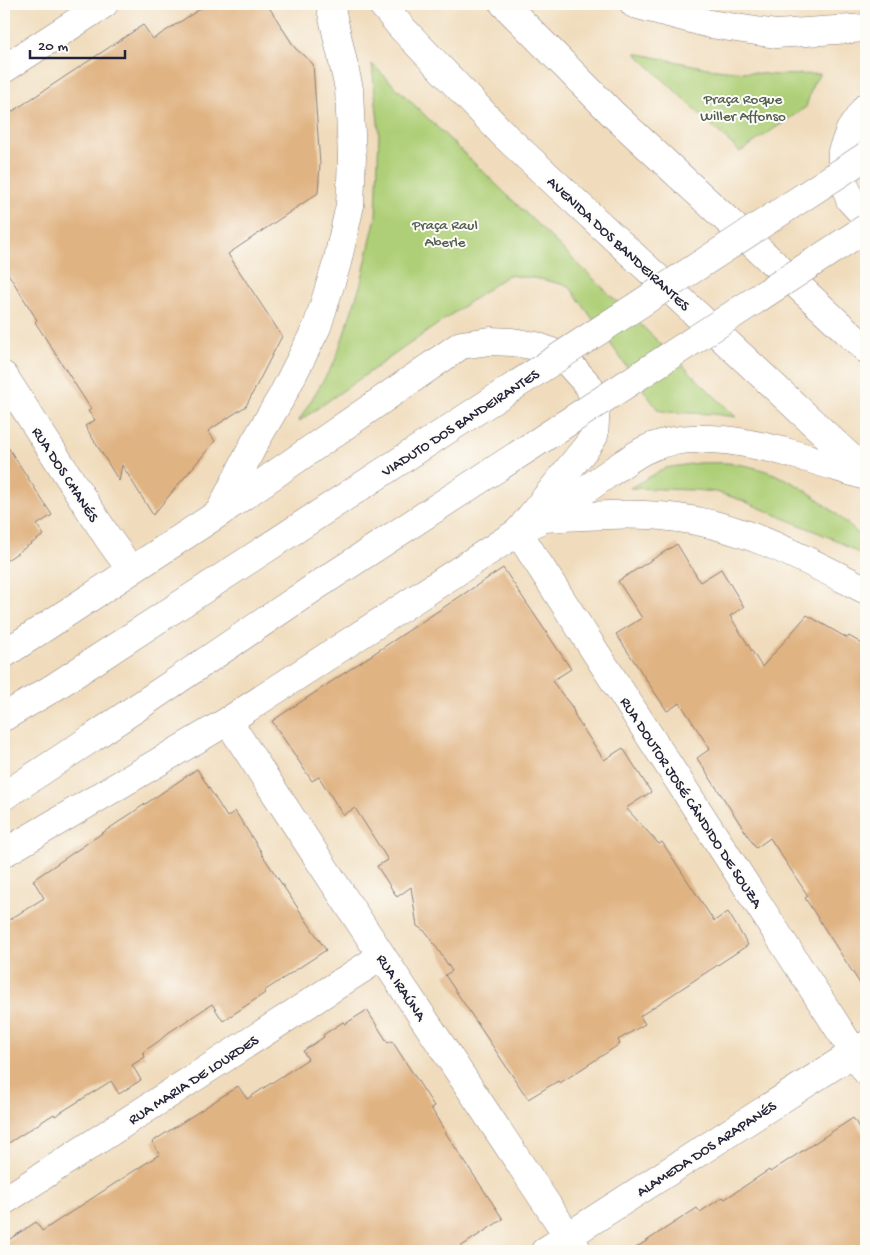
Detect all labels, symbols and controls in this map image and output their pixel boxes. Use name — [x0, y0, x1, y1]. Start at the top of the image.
scale bar — [30, 28, 125, 60]
text: 20 m — [38, 38, 68, 56]
park label: Praça Roque Willer Affonso — [700, 91, 786, 126]
street label: AVENIDA DOS BANDEIRANTES — [542, 173, 693, 316]
park label: Praça Raul Aberle — [411, 217, 478, 252]
street label: VIADUTO DOS BANDEIRANTES — [378, 366, 543, 482]
street label: RUA DOS CHANÉS — [27, 424, 102, 526]
street label: RUA DOUTOR JOSÉ CÂNDIDO DE SOUZA — [615, 694, 766, 913]
street label: RUA IRAÚNA — [371, 951, 430, 1026]
street label: RUA MARIA DE LOURDES — [126, 1032, 263, 1130]
street label: ALAMEDA DOS ARAPANÉS — [634, 1098, 780, 1202]

